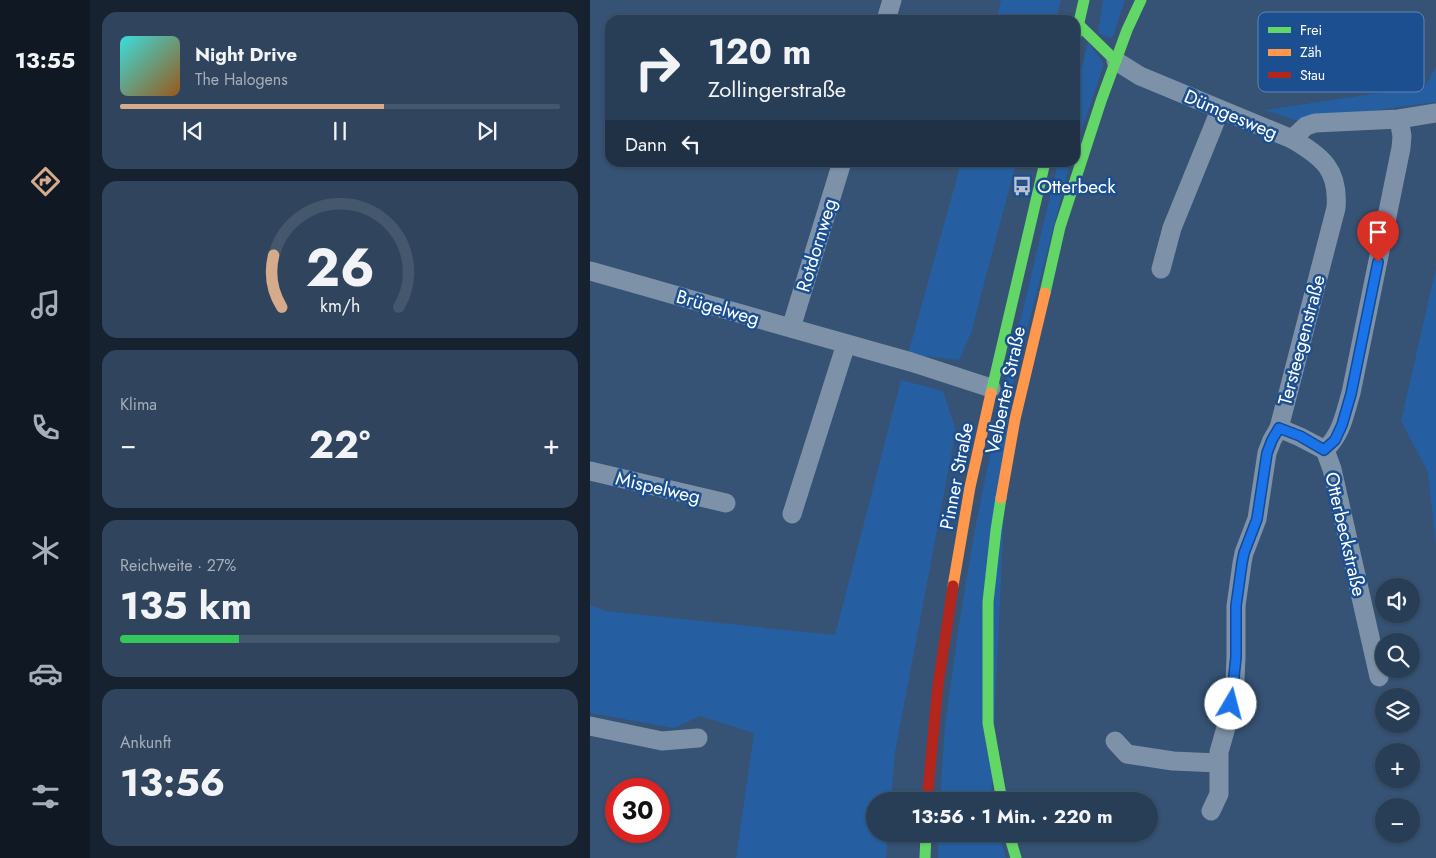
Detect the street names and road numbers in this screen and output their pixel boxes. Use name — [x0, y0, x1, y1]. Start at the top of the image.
street label: Dümgesweg — [1180, 83, 1282, 146]
street label: Rotdornweg — [789, 195, 843, 295]
street label: Tersteegenstraße — [1271, 272, 1332, 408]
street label: Brügelweg — [673, 283, 763, 332]
street label: Velberter Straße — [979, 324, 1032, 457]
street label: Pinner Straße — [933, 420, 980, 532]
street label: Mispelweg — [613, 465, 703, 510]
street label: Otterbeckstraße — [1318, 469, 1373, 599]

